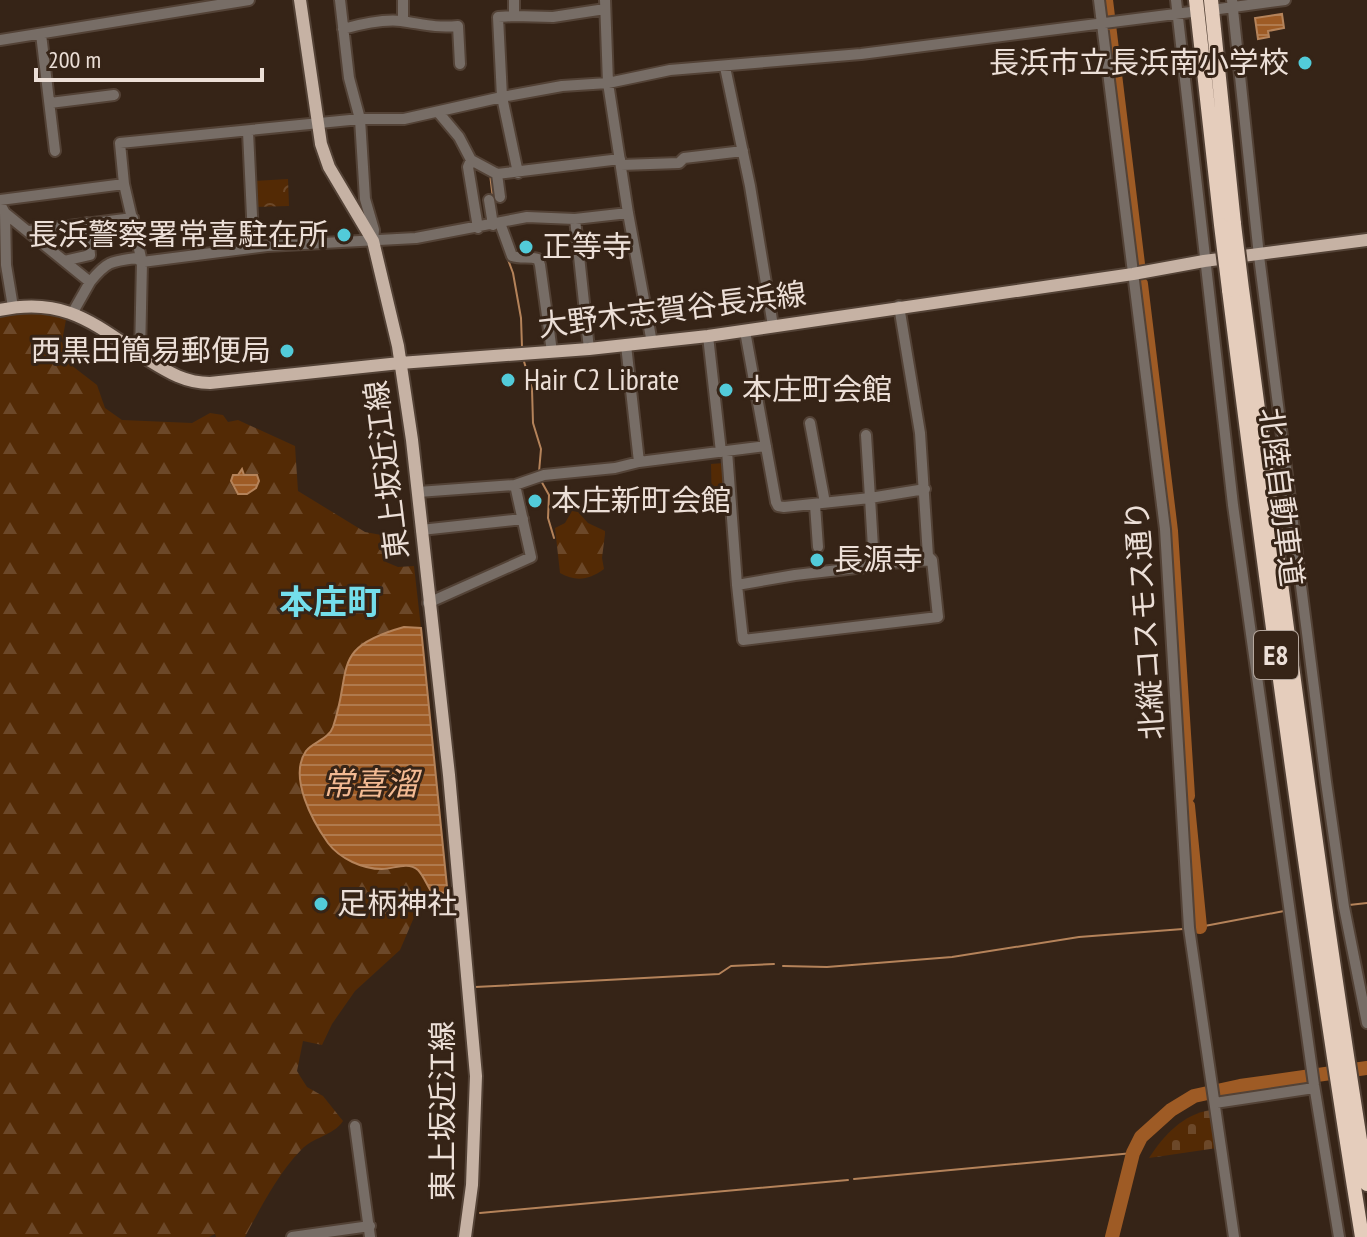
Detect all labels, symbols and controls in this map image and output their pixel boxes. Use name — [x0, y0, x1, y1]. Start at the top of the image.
scale bar — [36, 32, 262, 82]
place label: 長浜市立長浜南小学校 — [989, 42, 1289, 81]
text: 200 m — [48, 44, 101, 75]
marker: 長浜市立長浜南小学校 — [1296, 54, 1314, 72]
place label: 長浜警察署常喜駐在所 — [28, 214, 328, 253]
marker: 長浜警察署常喜駐在所 — [335, 226, 353, 244]
place label: 正等寺 — [542, 226, 632, 265]
marker: 正等寺 — [517, 238, 535, 256]
street label: 大野木志賀谷長浜線 — [535, 273, 808, 344]
place label: 西黒田簡易郵便局 — [31, 330, 271, 369]
marker: 西黒田簡易郵便局 — [278, 342, 296, 360]
place label: Hair C2 Librate — [524, 359, 679, 398]
place label: 本庄町会館 — [742, 369, 892, 408]
marker: Hair C2 Librate — [499, 371, 517, 389]
street label: 東上坂近江線 — [355, 378, 416, 562]
marker: 本庄町会館 — [717, 381, 735, 399]
street label: 北陸自動車道 — [1252, 405, 1313, 589]
place label: 本庄新町会館 — [551, 480, 731, 519]
marker: 本庄新町会館 — [526, 492, 544, 510]
street label: 北縦コスモス通り — [1116, 499, 1171, 741]
place label: 長源寺 — [833, 539, 923, 578]
marker: 長源寺 — [808, 551, 826, 569]
district label: 本庄町 — [279, 579, 381, 623]
road number: E8 — [1254, 631, 1298, 679]
water label: 常喜溜 — [322, 762, 423, 804]
place label: 足柄神社 — [337, 883, 457, 922]
marker: 足柄神社 — [312, 895, 330, 913]
street label: 東上坂近江線 — [422, 1021, 461, 1201]

